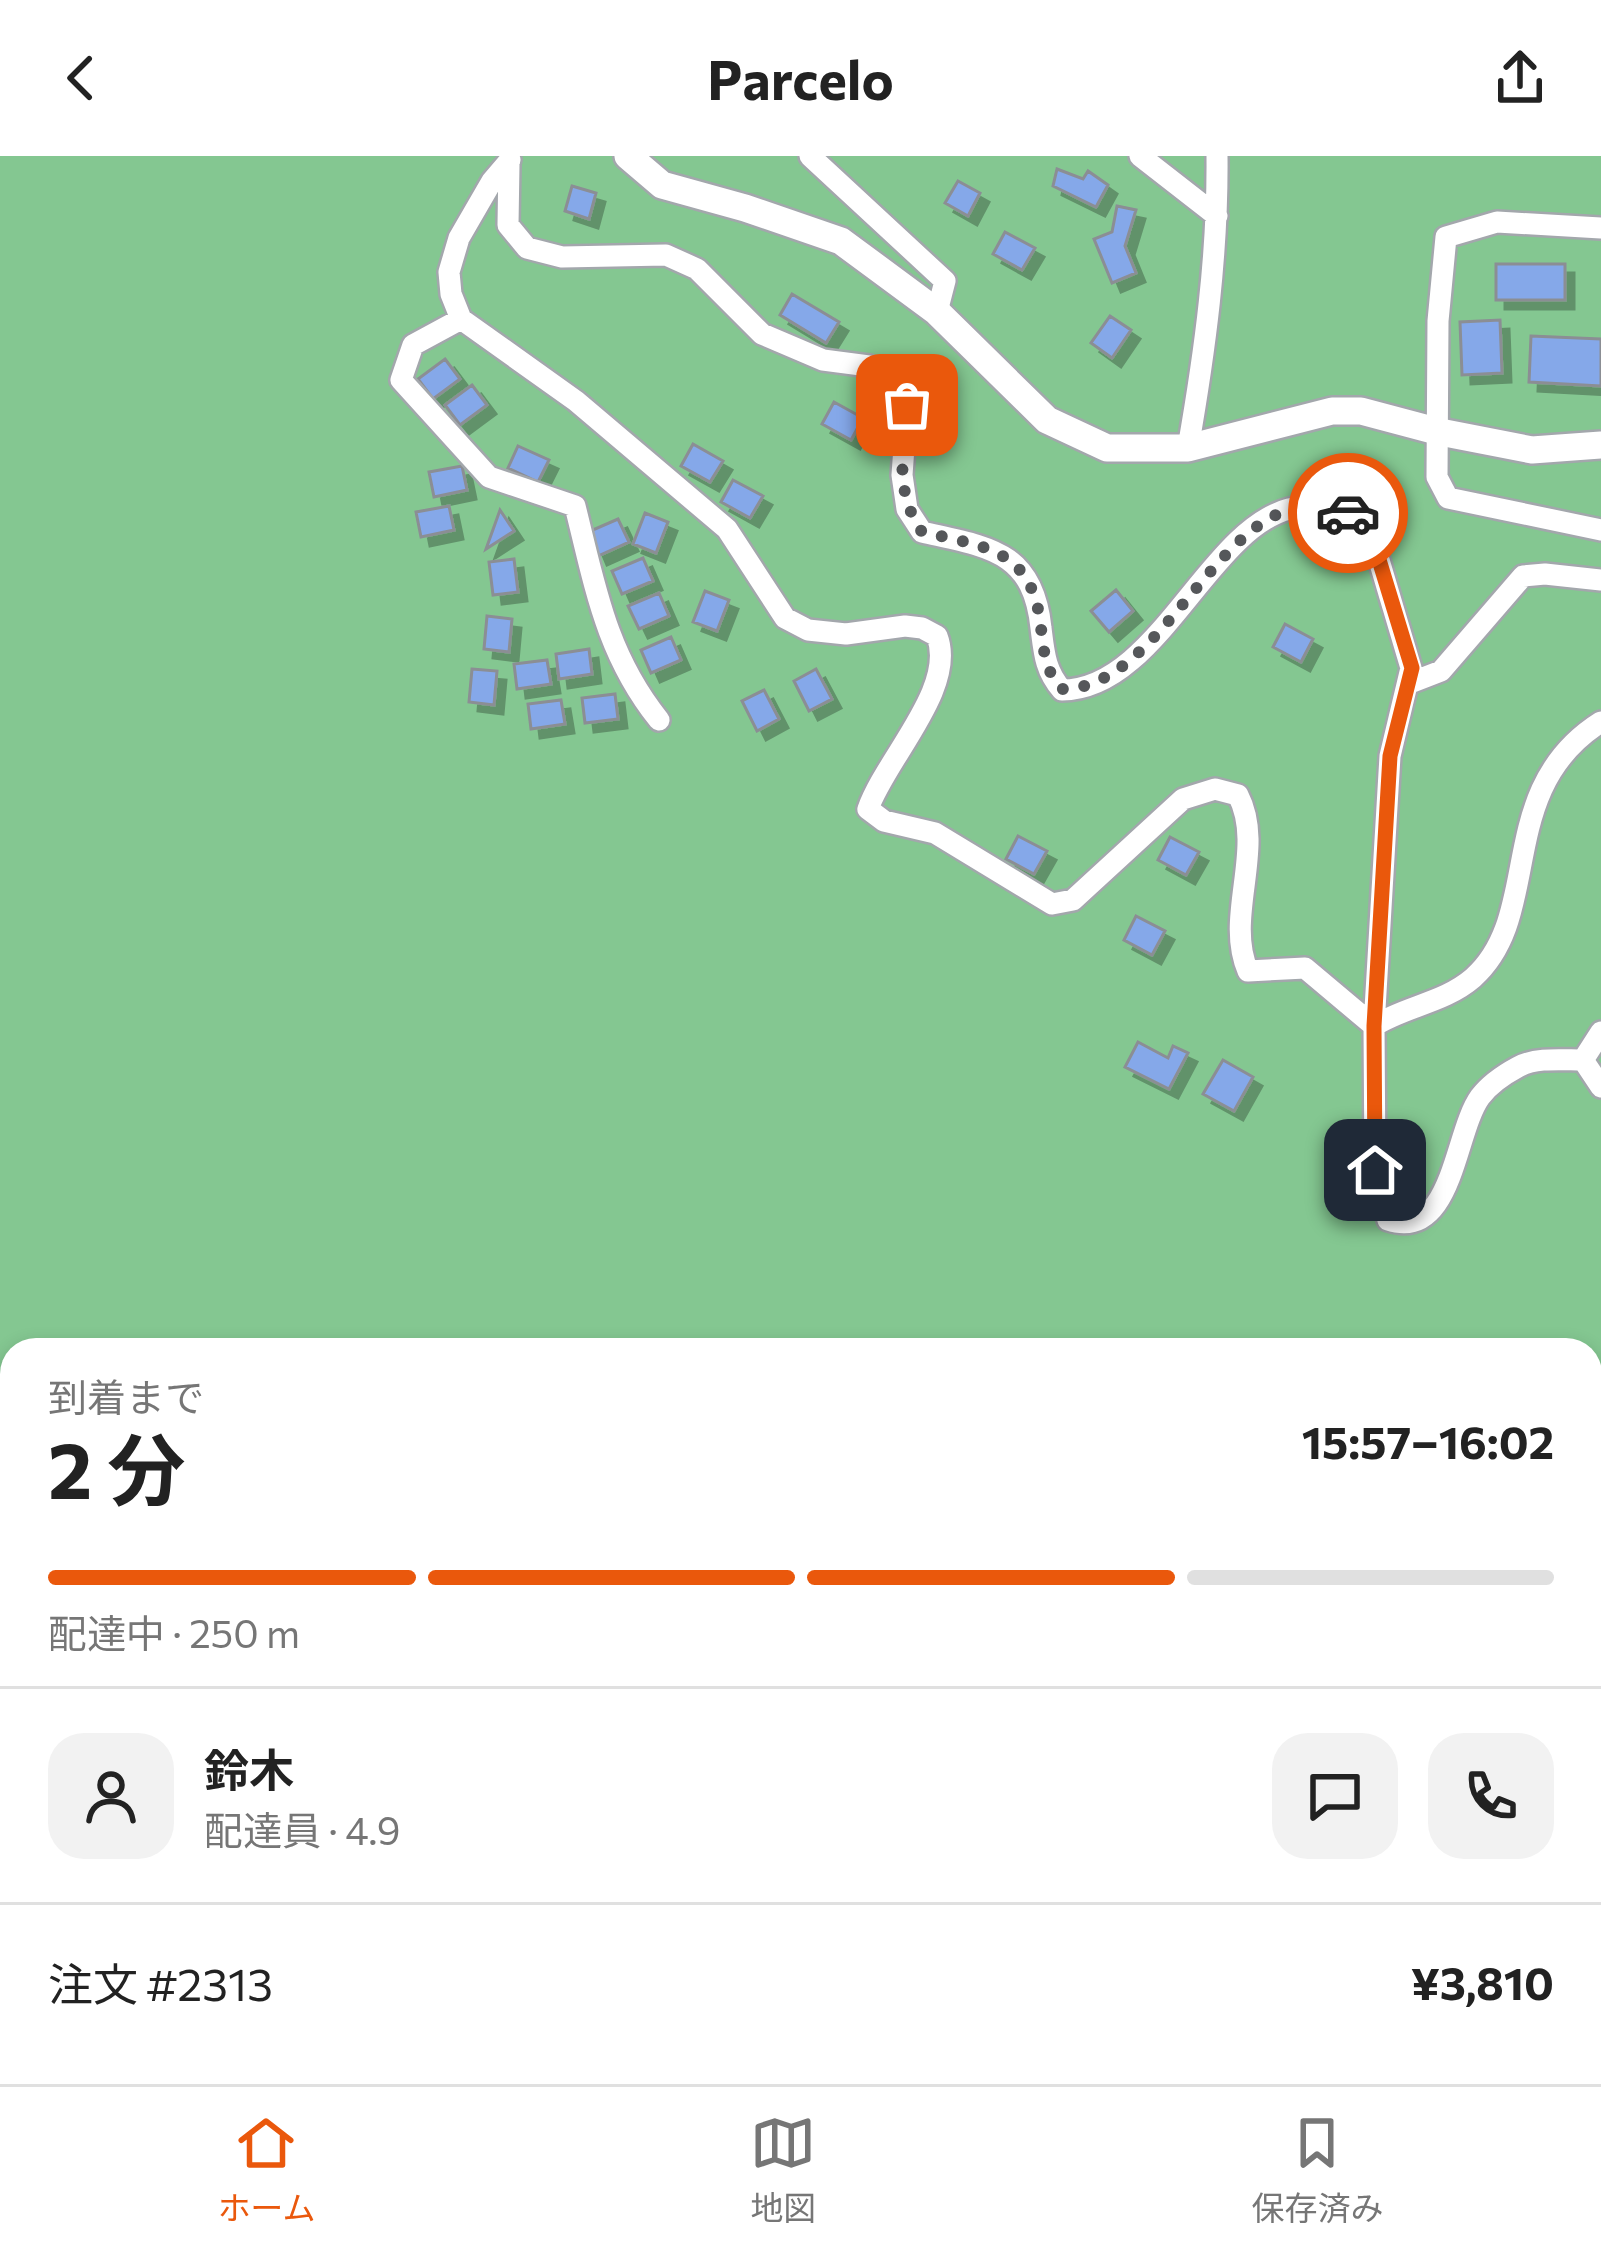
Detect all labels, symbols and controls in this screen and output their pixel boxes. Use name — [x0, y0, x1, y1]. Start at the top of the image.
icon: back — [48, 45, 114, 111]
text: Parcelo — [707, 45, 894, 111]
icon: share — [1487, 45, 1553, 111]
pin — [856, 354, 958, 456]
icon: bag — [874, 372, 940, 438]
courier — [1288, 453, 1408, 573]
icon: car — [1315, 480, 1381, 546]
pin — [1324, 1119, 1426, 1221]
icon: home — [1342, 1137, 1408, 1203]
text: 到着まで — [48, 1372, 204, 1420]
text: 15:57–16:02 — [1302, 1413, 1554, 1468]
text: 2 分 — [48, 1420, 185, 1515]
text: 配達中 · 250 m — [48, 1608, 300, 1656]
button: person — [48, 1733, 174, 1859]
button: chat — [1272, 1733, 1398, 1859]
button: phone — [1428, 1733, 1554, 1859]
text: 鈴木 — [204, 1741, 294, 1796]
text: 配達員 · 4.9 — [204, 1805, 400, 1853]
text: ¥3,810 — [1411, 1954, 1554, 2009]
text: 注文 #2313 — [48, 1955, 273, 2010]
tab: ホーム — [217, 2110, 316, 2230]
tab: 地図 — [750, 2110, 816, 2230]
tab: 保存済み — [1251, 2110, 1383, 2230]

